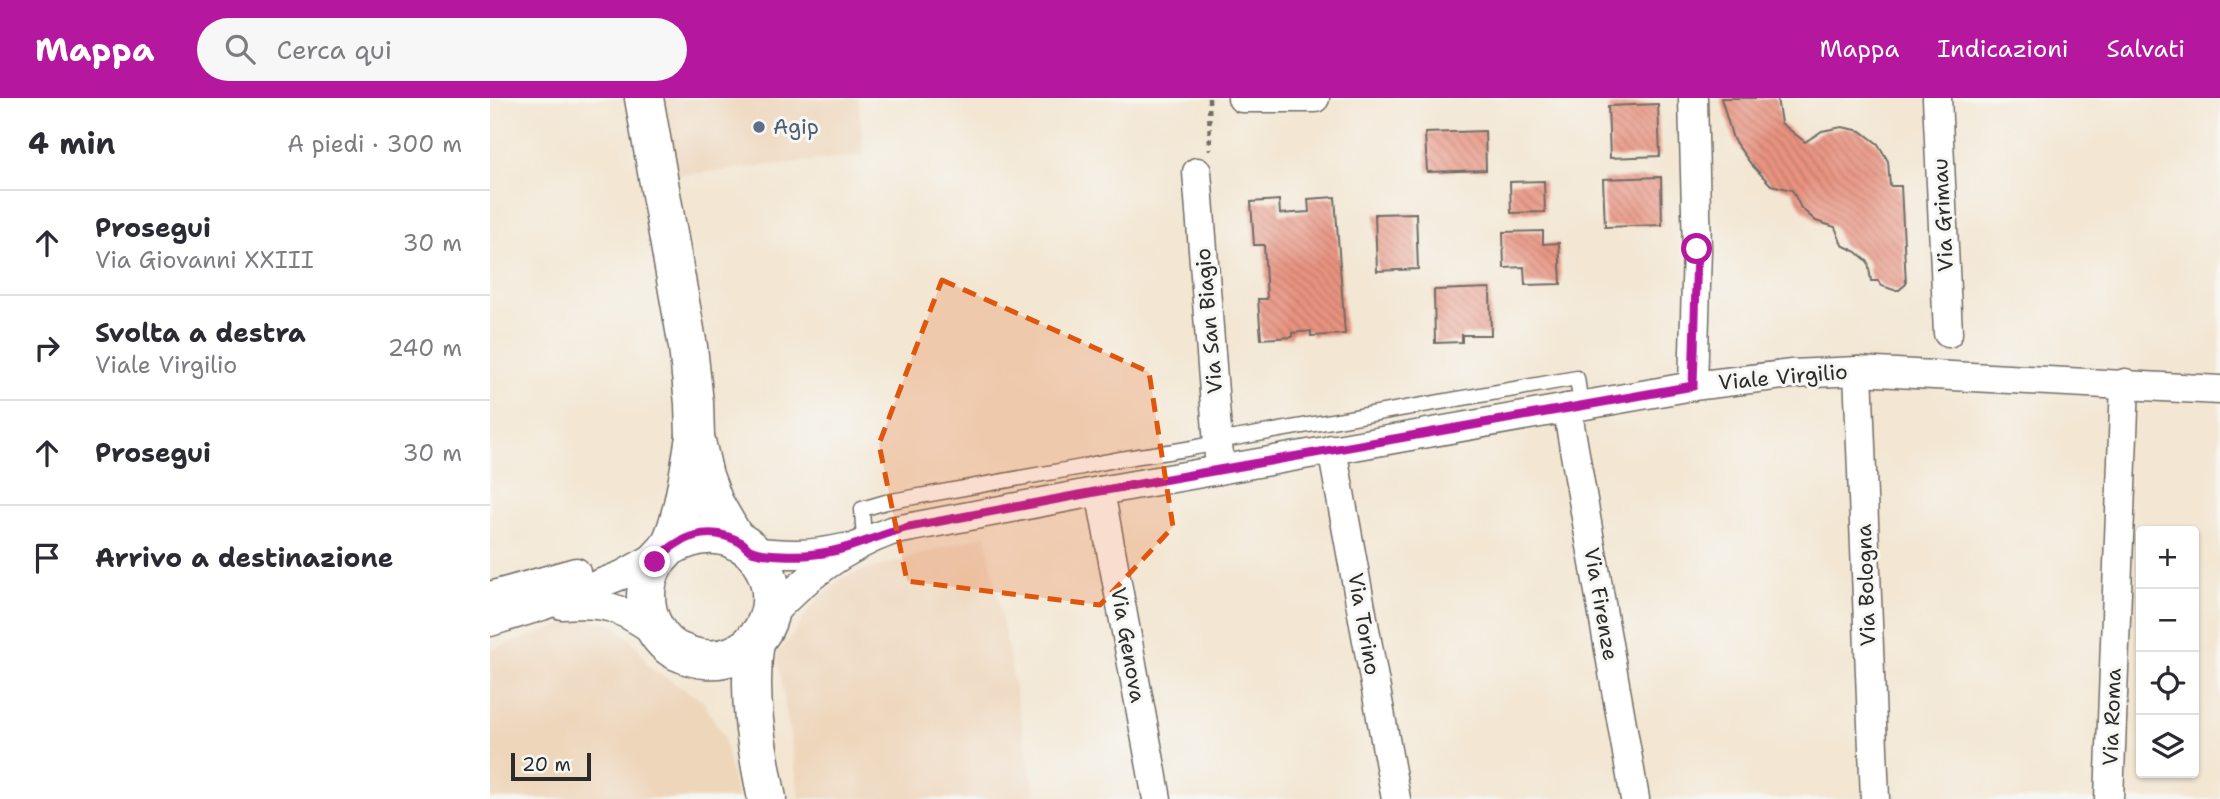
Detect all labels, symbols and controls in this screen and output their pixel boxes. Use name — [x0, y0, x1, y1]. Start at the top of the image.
search box — [197, 18, 687, 81]
text: Mappa — [35, 27, 155, 72]
icon: search — [221, 30, 259, 68]
text: Cerca qui — [277, 32, 392, 67]
text: Mappa — [1819, 33, 1899, 65]
text: Indicazioni — [1937, 33, 2069, 65]
text: Salvati — [2107, 33, 2185, 65]
place label: Agip — [773, 113, 819, 141]
marker: Agip — [751, 119, 767, 135]
text: 4 min — [28, 123, 115, 164]
text: A piedi · 300 m — [287, 129, 462, 159]
street label: Via Grimau — [1926, 158, 1960, 272]
text: Prosegui — [95, 210, 211, 245]
icon: ahead — [28, 224, 66, 262]
text: 30 m — [403, 228, 462, 258]
route start — [1681, 233, 1712, 264]
text: Via Giovanni XXIII — [95, 245, 314, 275]
street label: Via San Biagio — [1189, 247, 1229, 395]
text: Svolta a destra — [95, 315, 306, 350]
icon: right — [28, 329, 66, 367]
text: 240 m — [388, 333, 462, 363]
text: Viale Virgilio — [95, 350, 237, 380]
street label: Viale Virgilio — [1717, 357, 1849, 397]
icon: ahead — [28, 434, 66, 472]
text: Prosegui — [95, 435, 211, 470]
text: 30 m — [403, 438, 462, 468]
street label: Via Bologna — [1850, 523, 1882, 647]
map controls — [2136, 526, 2199, 778]
button: + — [2136, 526, 2199, 589]
icon: arrive — [28, 539, 66, 577]
text: Arrivo a destinazione — [95, 540, 393, 575]
street label: Via Firenze — [1577, 545, 1625, 663]
route end — [639, 546, 670, 577]
street label: Via Torino — [1341, 571, 1387, 677]
street label: Via Genova — [1104, 585, 1152, 705]
button: − — [2136, 589, 2199, 652]
button: locate — [2136, 652, 2199, 715]
street label: Via Roma — [2096, 668, 2128, 766]
button: layers — [2136, 715, 2199, 778]
scale bar — [511, 750, 592, 782]
text: 20 m — [522, 752, 571, 777]

